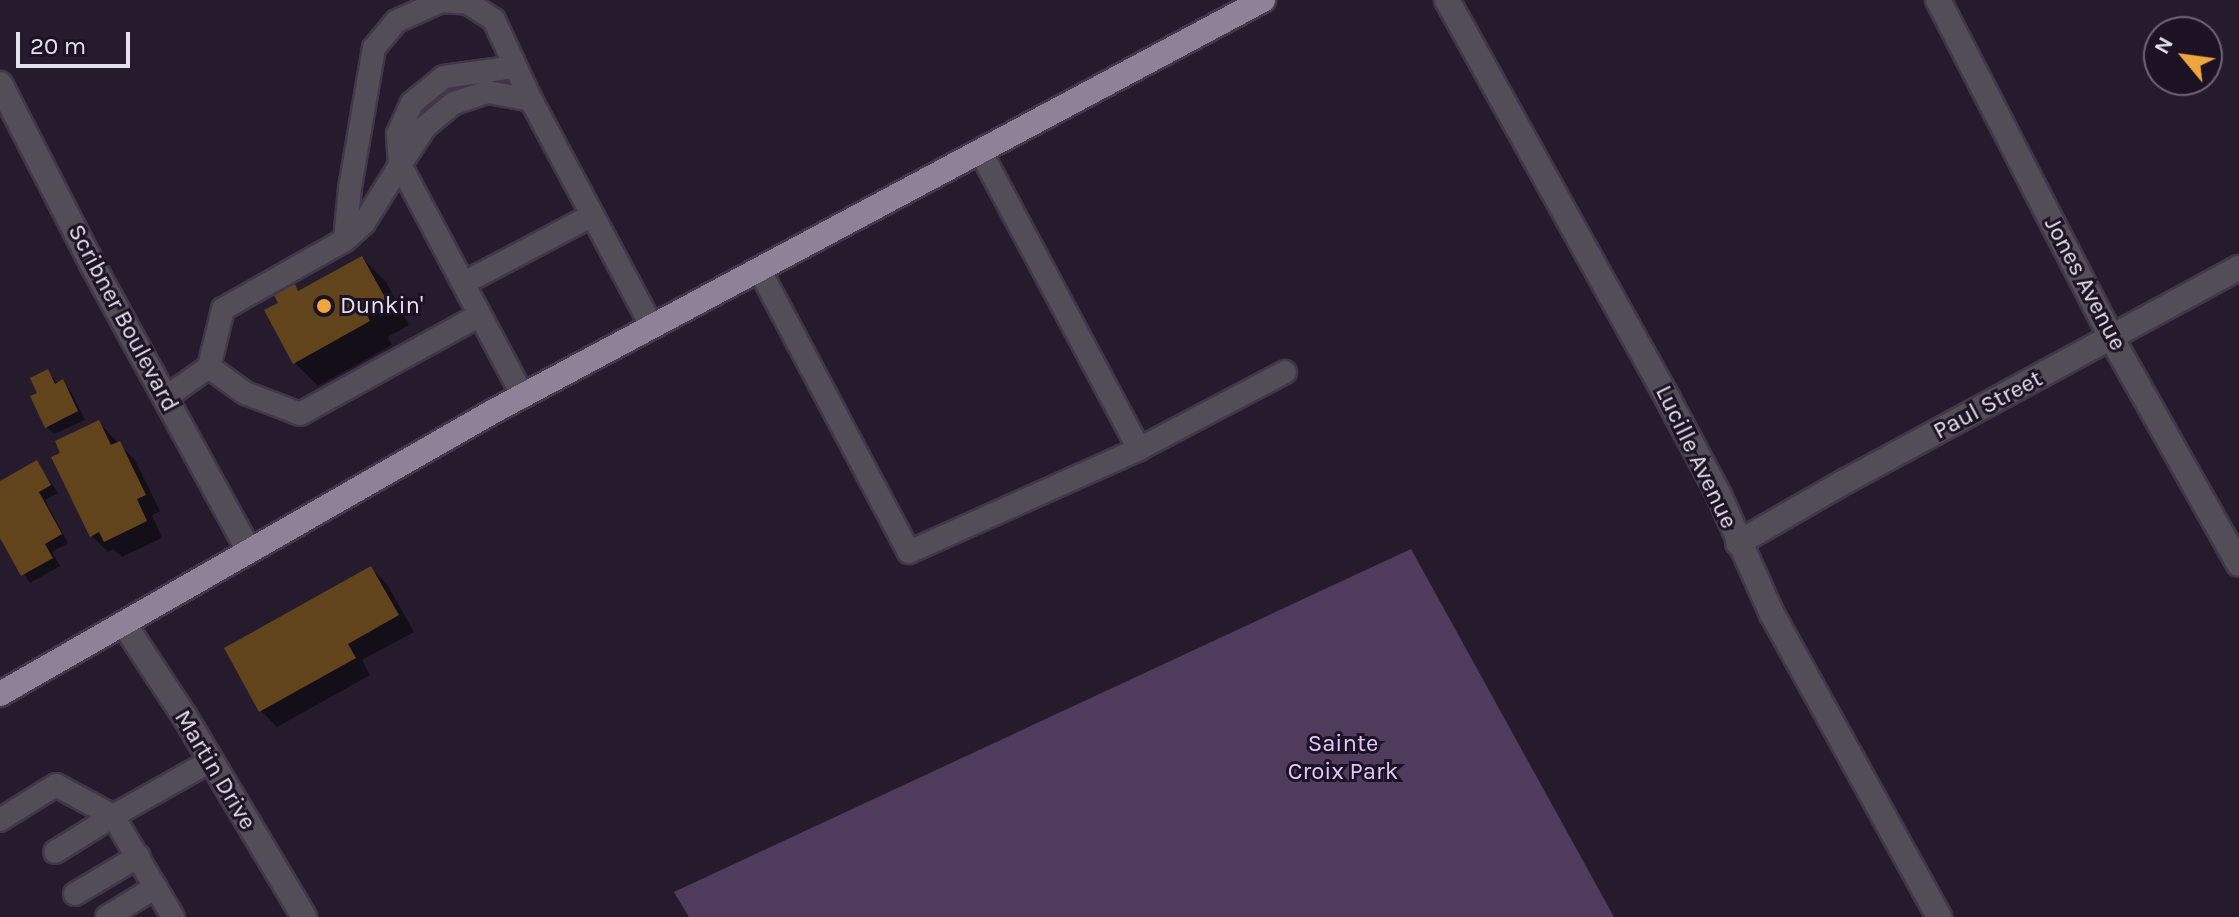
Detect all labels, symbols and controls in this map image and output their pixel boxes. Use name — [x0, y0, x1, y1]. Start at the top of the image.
scale bar — [20, 16, 134, 66]
north arrow — [2143, 16, 2223, 96]
text: 20 m — [30, 32, 86, 60]
text: N — [2149, 32, 2179, 59]
street label: Jones Avenue — [2038, 212, 2132, 356]
street label: Scribner Boulevard — [61, 219, 185, 417]
place label: Dunkin' — [340, 292, 423, 320]
marker: Dunkin' — [315, 297, 333, 315]
street label: Paul Street — [1929, 364, 2047, 446]
street label: Lucille Avenue — [1649, 381, 1743, 533]
street label: Martin Drive — [168, 705, 262, 835]
park label: Sainte Croix Park — [1288, 730, 1398, 786]

